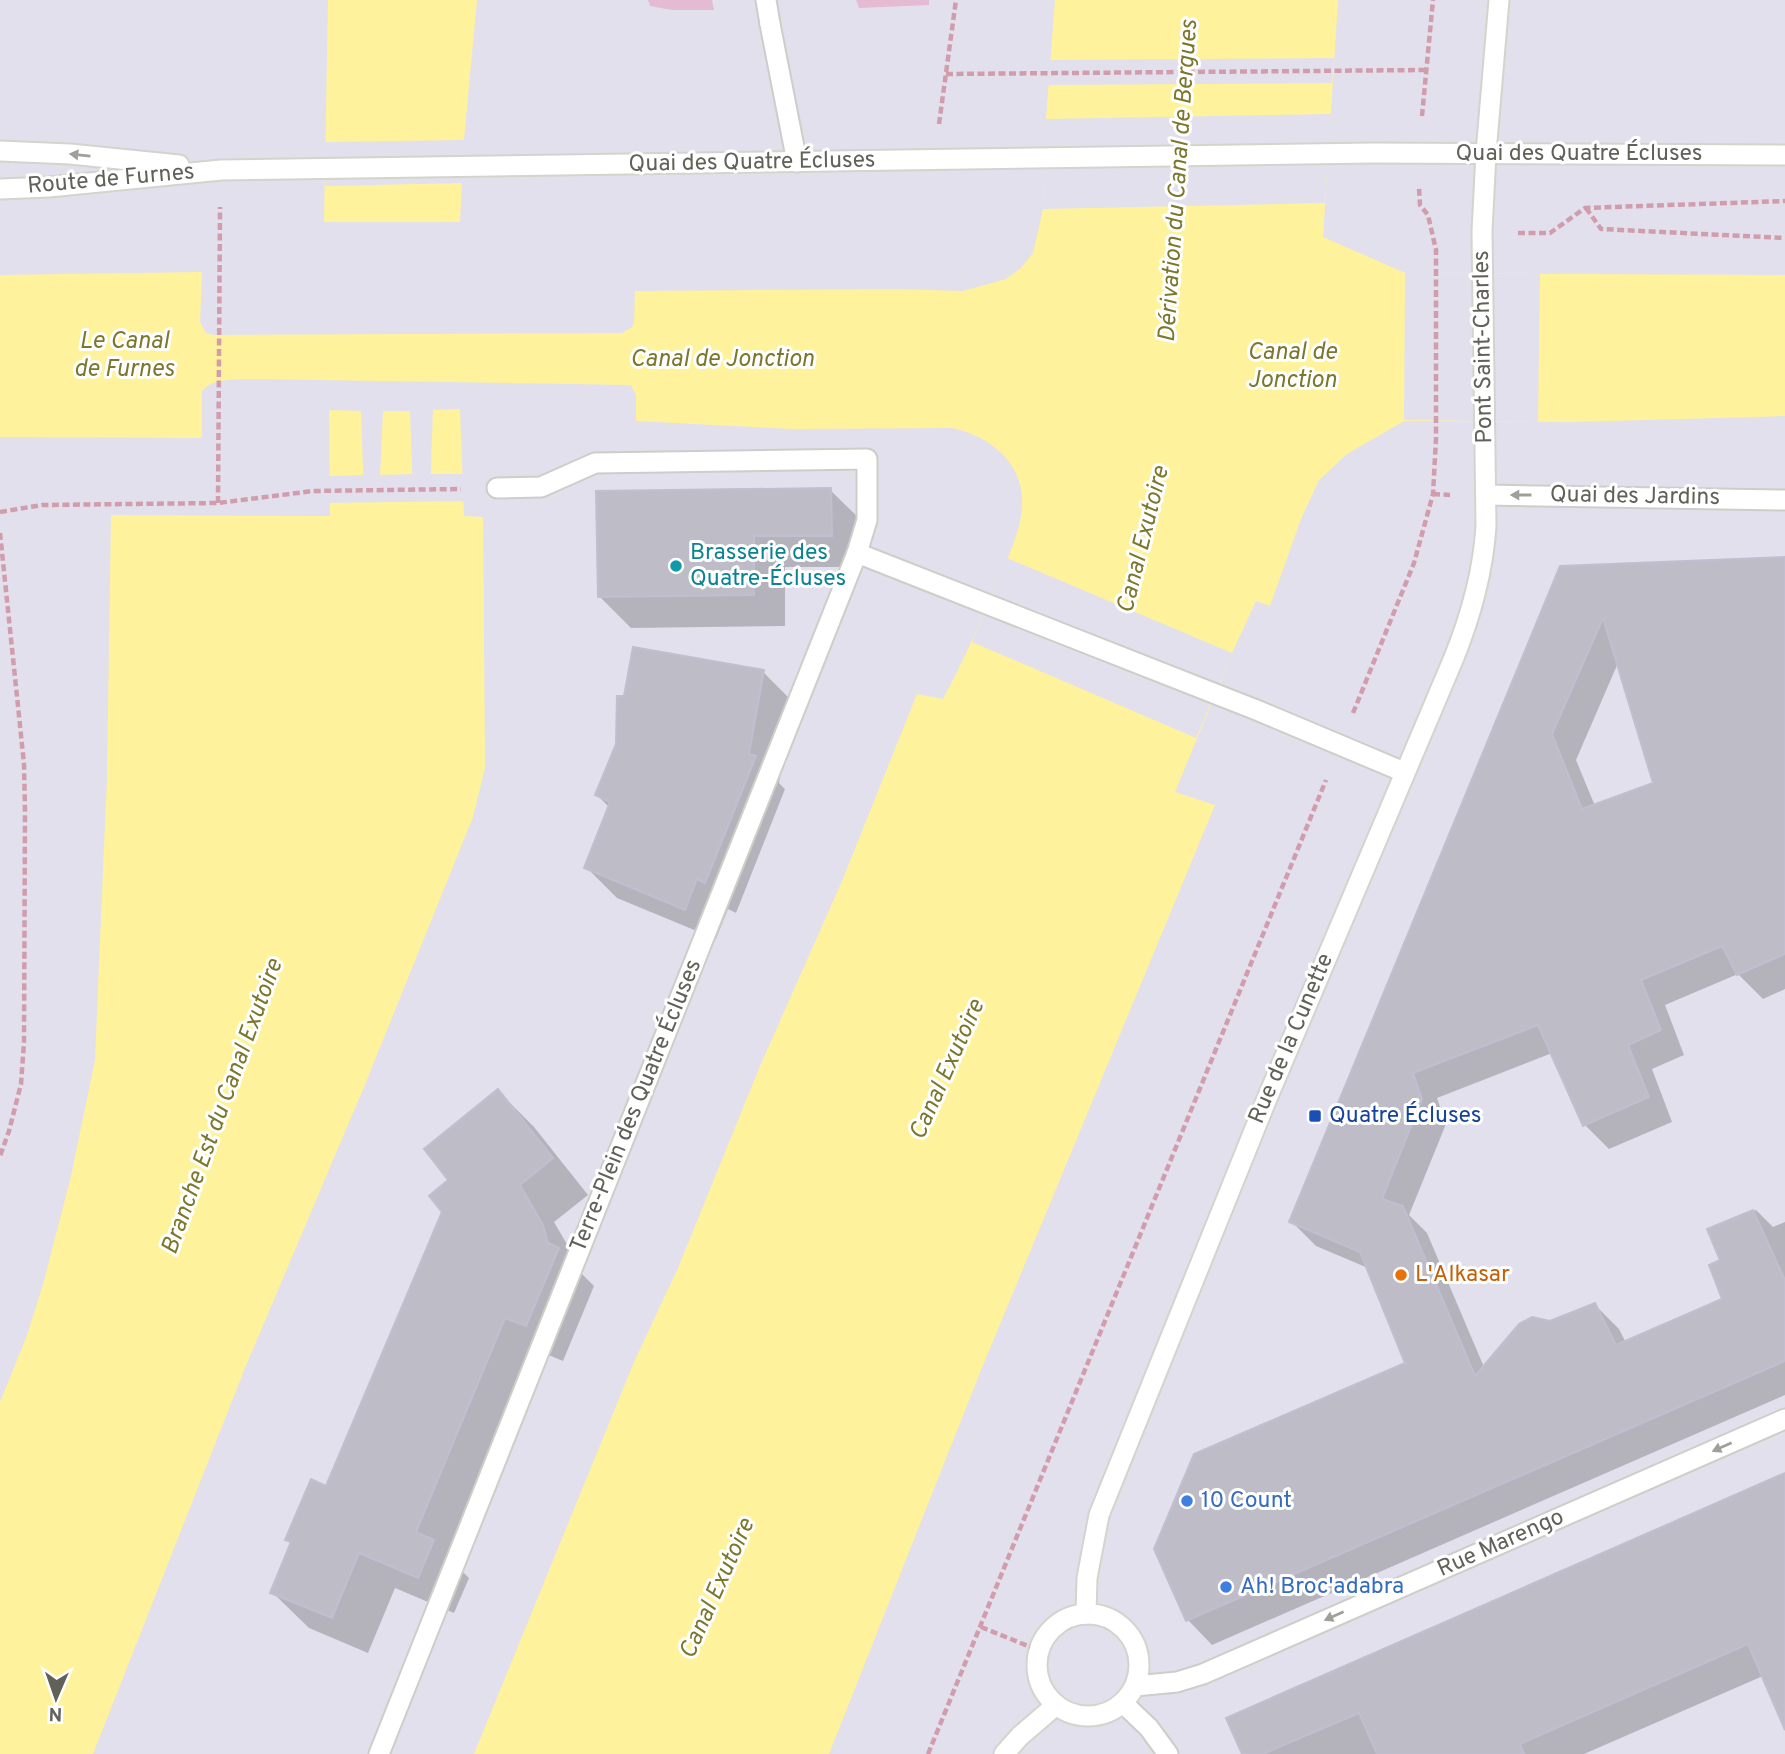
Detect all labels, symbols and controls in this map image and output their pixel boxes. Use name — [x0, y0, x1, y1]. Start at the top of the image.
water label: Dérivation du Canal de Bergues — [1153, 18, 1205, 343]
street label: Quai des Quatre Écluses — [1455, 139, 1703, 169]
street label: Quai des Quatre Écluses — [628, 145, 876, 180]
one-way arrow — [69, 149, 91, 160]
street label: Route de Furnes — [26, 158, 196, 202]
street label: Pont Saint-Charles — [1468, 250, 1500, 444]
water label: Le Canal de Furnes — [74, 327, 175, 385]
water label: Canal de Jonction — [1247, 338, 1337, 396]
water label: Canal de Jonction — [630, 345, 814, 375]
water label: Canal Exutoire — [1111, 463, 1177, 617]
street label: Quai des Jardins — [1550, 481, 1720, 513]
one-way arrow — [1510, 490, 1532, 501]
place label: Brasserie des Quatre-Écluses — [690, 539, 846, 594]
marker: Brasserie des Quatre-Écluses — [668, 558, 684, 574]
street label: Rue de la Cunette — [1243, 949, 1341, 1129]
water label: Branche Est du Canal Exutoire — [156, 955, 291, 1259]
street label: Terre-Plein des Quatre Écluses — [564, 955, 709, 1257]
water label: Canal Exutoire — [904, 995, 993, 1145]
place label: Quatre Écluses — [1329, 1101, 1482, 1131]
marker: Quatre Écluses — [1307, 1108, 1323, 1124]
place label: L'Alkasar — [1415, 1261, 1510, 1290]
marker: L'Alkasar — [1393, 1267, 1409, 1283]
one-way arrow — [1712, 1442, 1733, 1453]
place label: 10 Count — [1201, 1487, 1292, 1516]
marker: 10 Count — [1179, 1493, 1195, 1509]
street label: Rue Marengo — [1433, 1503, 1569, 1585]
water label: Canal Exutoire — [674, 1514, 763, 1664]
place label: Ah! Broc'adabra — [1240, 1573, 1404, 1602]
marker: Ah! Broc'adabra — [1218, 1579, 1234, 1595]
one-way arrow — [1324, 1611, 1345, 1622]
north arrow — [21, 1663, 91, 1733]
text: N — [48, 1701, 63, 1725]

